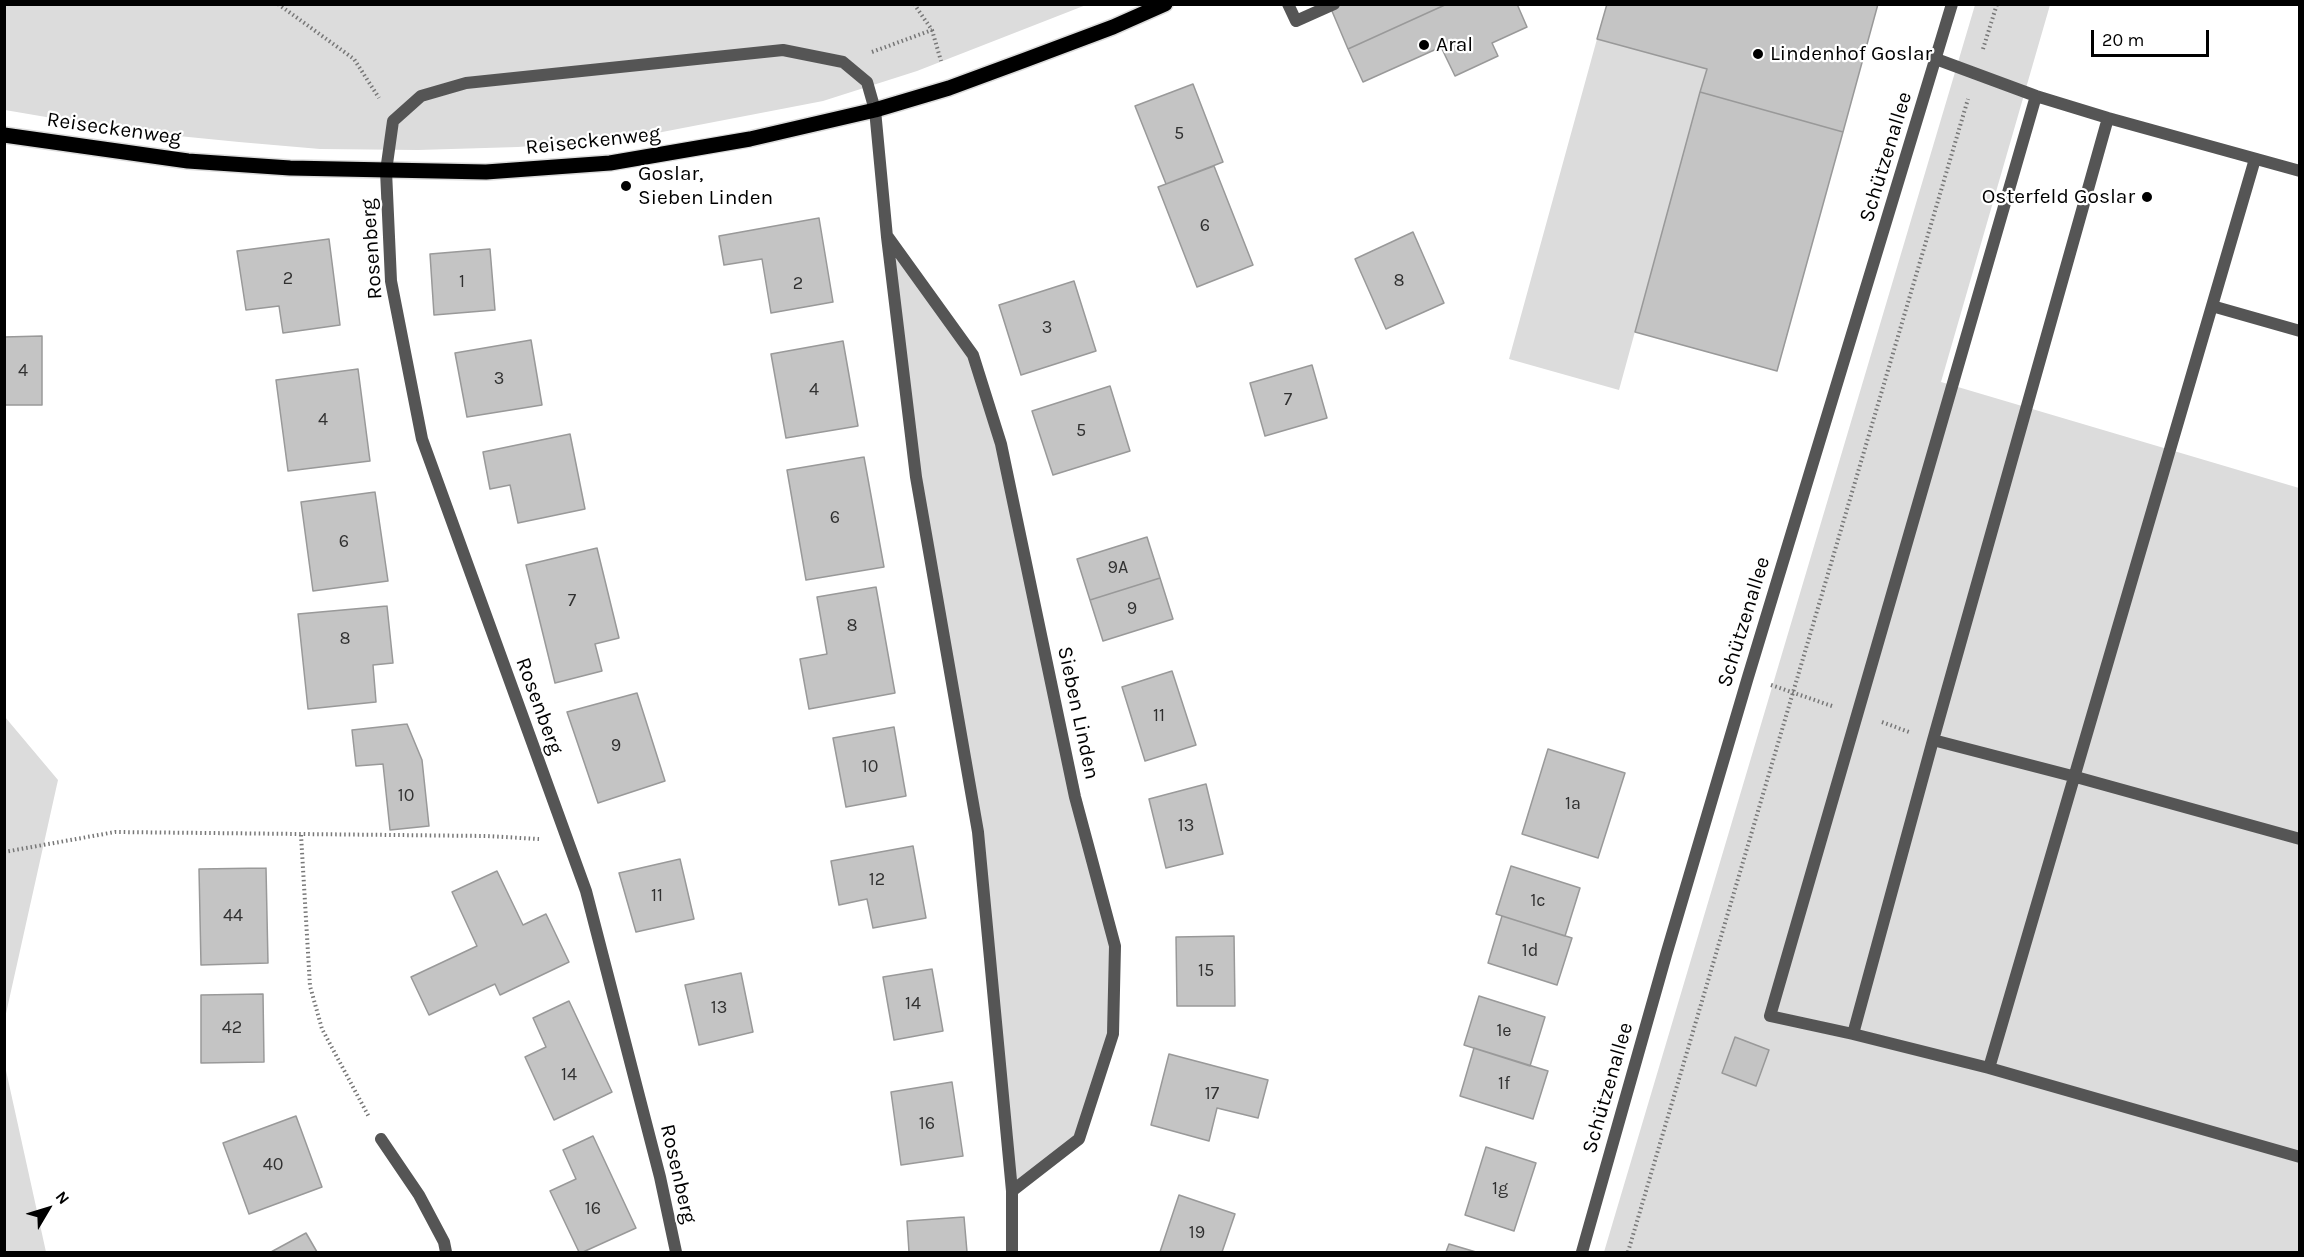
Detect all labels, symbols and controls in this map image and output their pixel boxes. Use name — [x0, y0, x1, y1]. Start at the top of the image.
scale bar — [2094, 18, 2212, 56]
text: 20 m — [2102, 29, 2144, 51]
place label: Aral — [1436, 32, 1473, 58]
marker: Aral — [1417, 38, 1431, 52]
place label: Lindenhof Goslar — [1770, 41, 1932, 67]
marker: Lindenhof Goslar — [1751, 47, 1765, 61]
street label: Schützenallee — [1854, 89, 1918, 225]
street label: Reiseckenweg — [45, 107, 183, 151]
street label: Reiseckenweg — [524, 121, 662, 161]
house number: 5 — [1174, 123, 1184, 145]
place label: Goslar, Sieben Linden — [638, 161, 773, 211]
marker: Goslar, Sieben Linden — [619, 179, 633, 193]
place label: Osterfeld Goslar — [1982, 184, 2135, 210]
marker: Osterfeld Goslar — [2140, 190, 2154, 204]
street label: Rosenberg — [356, 198, 388, 300]
house number: 6 — [1200, 215, 1210, 237]
house number: 2 — [283, 268, 293, 290]
house number: 8 — [1393, 270, 1405, 292]
house number: 1 — [459, 271, 465, 293]
house number: 2 — [793, 273, 803, 295]
house number: 3 — [1042, 317, 1052, 339]
house number: 4 — [18, 360, 28, 382]
house number: 3 — [494, 368, 504, 390]
house number: 4 — [809, 379, 819, 401]
house number: 7 — [1284, 389, 1292, 411]
house number: 4 — [318, 409, 328, 431]
house number: 5 — [1076, 420, 1086, 442]
house number: 6 — [830, 507, 840, 529]
house number: 6 — [339, 531, 349, 553]
street label: Schützenallee — [1712, 554, 1776, 690]
house number: 9A — [1108, 557, 1128, 579]
house number: 7 — [568, 590, 576, 612]
house number: 9 — [1127, 598, 1137, 620]
house number: 8 — [846, 615, 858, 637]
house number: 8 — [339, 628, 351, 650]
street label: Sieben Linden — [1052, 644, 1104, 782]
street label: Rosenberg — [510, 654, 568, 758]
house number: 11 — [1153, 705, 1165, 727]
house number: 9 — [611, 735, 621, 757]
house number: 10 — [862, 756, 878, 778]
house number: 10 — [398, 785, 414, 807]
house number: 1a — [1565, 793, 1581, 815]
house number: 13 — [1178, 815, 1194, 837]
house number: 12 — [869, 869, 885, 891]
house number: 11 — [651, 885, 663, 907]
house number: 1c — [1530, 890, 1546, 912]
house number: 44 — [223, 905, 243, 927]
house number: 1d — [1522, 940, 1538, 962]
house number: 15 — [1198, 960, 1214, 982]
house number: 14 — [905, 993, 921, 1015]
house number: 13 — [711, 997, 727, 1019]
house number: 42 — [222, 1017, 242, 1039]
house number: 1e — [1496, 1020, 1512, 1042]
street label: Schützenallee — [1577, 1020, 1639, 1156]
house number: 14 — [561, 1064, 577, 1086]
house number: 1f — [1498, 1073, 1510, 1095]
house number: 17 — [1205, 1083, 1219, 1105]
house number: 16 — [919, 1113, 935, 1135]
street label: Rosenberg — [654, 1122, 702, 1226]
house number: 40 — [263, 1154, 283, 1176]
house number: 1g — [1492, 1178, 1508, 1200]
north arrow — [18, 1179, 78, 1239]
text: N — [52, 1187, 74, 1208]
house number: 16 — [585, 1198, 601, 1220]
house number: 19 — [1189, 1222, 1205, 1244]

